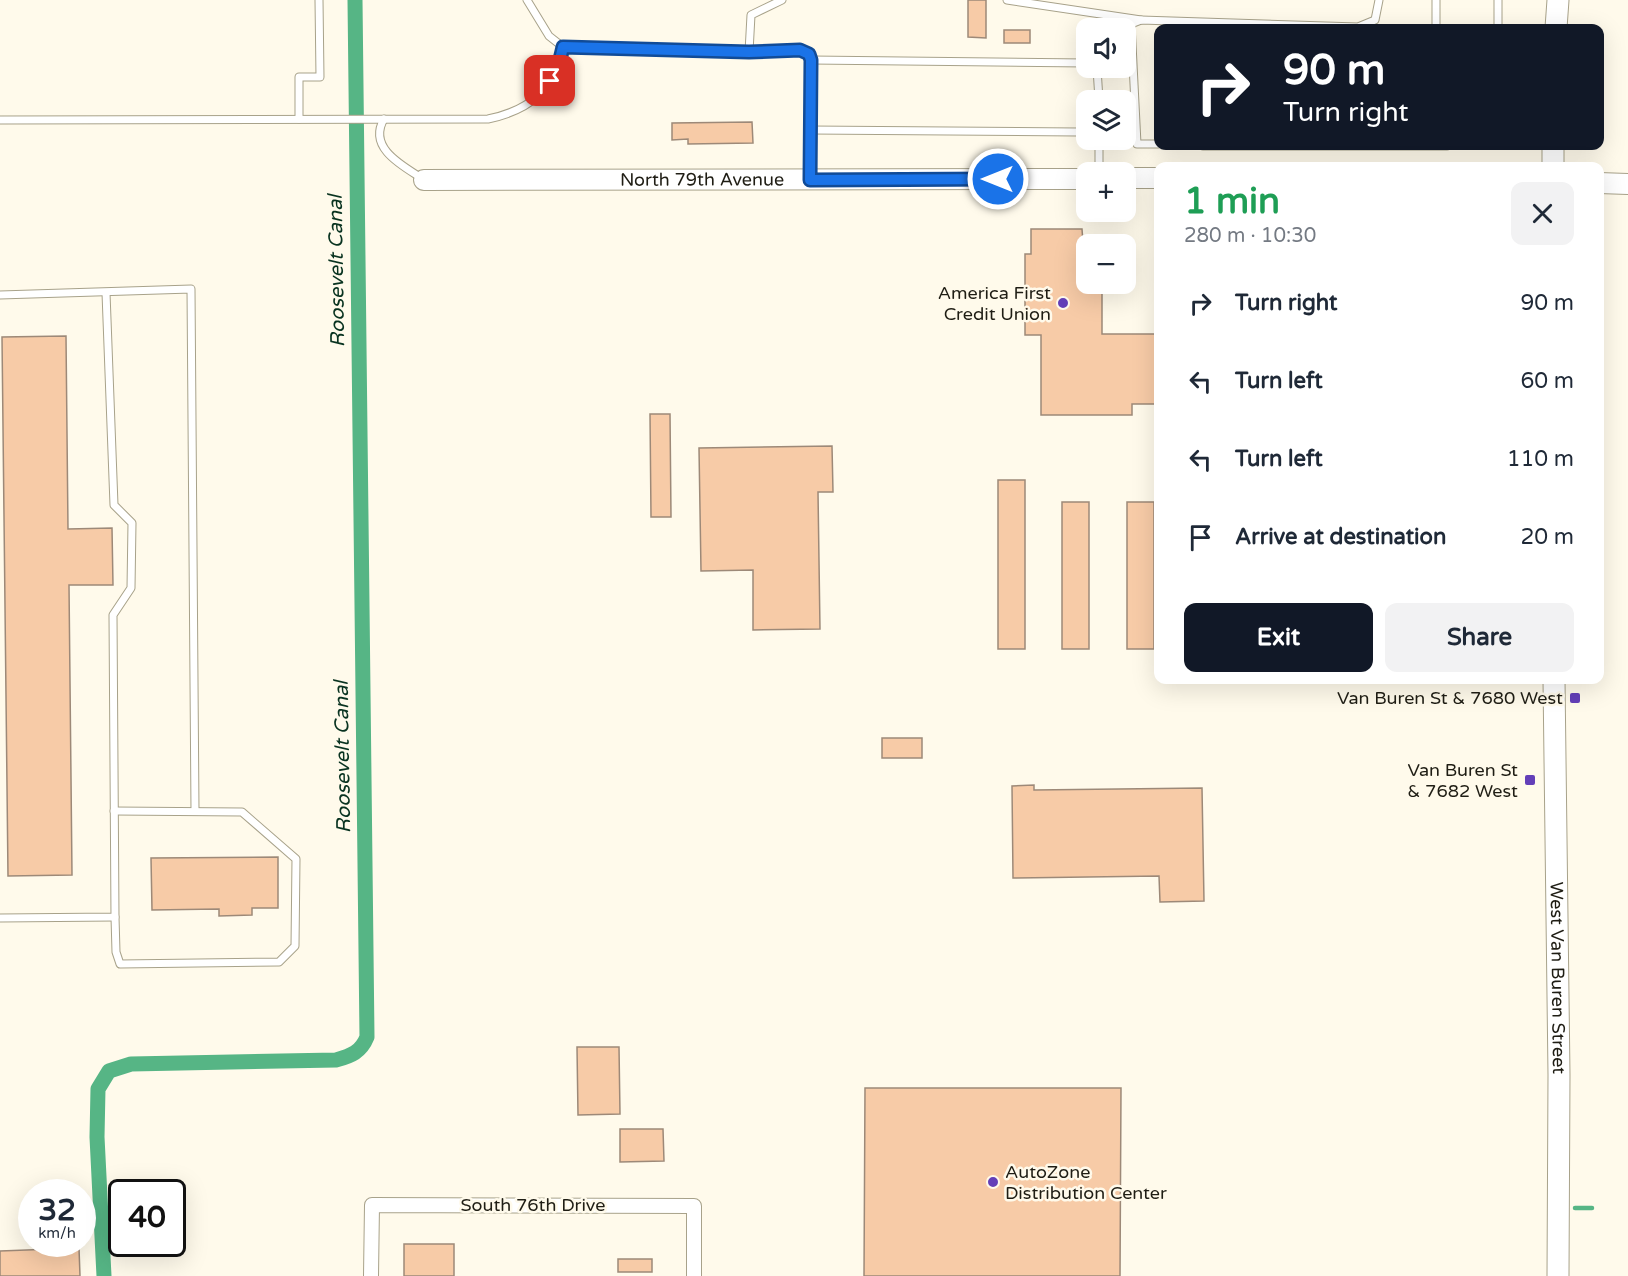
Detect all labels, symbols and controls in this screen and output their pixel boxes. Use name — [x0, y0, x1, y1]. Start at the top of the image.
map controls — [1076, 18, 1136, 294]
button: sound — [1076, 18, 1136, 78]
text: 90 m — [1283, 45, 1385, 96]
icon: right — [1184, 48, 1262, 126]
pin — [524, 55, 575, 106]
icon: arrive — [533, 64, 566, 97]
button: layers — [1076, 90, 1136, 150]
text: Turn right — [1283, 96, 1409, 129]
position arrow — [966, 147, 1030, 211]
button: + — [1076, 162, 1136, 222]
street label: North 79th Avenue — [620, 168, 784, 191]
text: 1 min — [1184, 180, 1280, 223]
button: close — [1511, 182, 1574, 245]
water label: Roosevelt Canal — [324, 193, 350, 347]
text: 280 m · 10:30 — [1184, 224, 1316, 248]
button: − — [1076, 234, 1136, 294]
place label: America First Credit Union — [938, 282, 1051, 325]
icon: right — [1184, 287, 1217, 320]
text: Turn right — [1235, 290, 1337, 316]
text: 90 m — [1520, 290, 1574, 316]
marker: America First Credit Union — [1056, 296, 1070, 310]
icon: left — [1184, 365, 1217, 398]
text: Turn left — [1235, 368, 1323, 394]
text: 60 m — [1520, 368, 1574, 394]
icon: left — [1184, 443, 1217, 476]
text: Turn left — [1235, 446, 1323, 472]
text: 110 m — [1507, 446, 1574, 472]
icon: arrive — [1184, 521, 1217, 554]
text: Arrive at destination — [1235, 524, 1446, 550]
text: 20 m — [1520, 524, 1574, 550]
button: Exit — [1184, 603, 1373, 672]
button: Share — [1385, 603, 1574, 672]
water label: Roosevelt Canal — [330, 679, 356, 833]
place label: Van Buren St & 7680 West — [1337, 687, 1563, 709]
marker: Van Buren St & 7680 West — [1568, 691, 1582, 705]
place label: Van Buren St & 7682 West — [1407, 759, 1518, 802]
marker: Van Buren St & 7682 West — [1523, 773, 1537, 787]
street label: West Van Buren Street — [1546, 882, 1570, 1074]
place label: AutoZone Distribution Center — [1005, 1161, 1167, 1204]
marker: AutoZone Distribution Center — [986, 1175, 1000, 1189]
speed limit sign: 40 — [108, 1179, 186, 1257]
text: 32 — [38, 1192, 76, 1229]
street label: South 76th Drive — [461, 1194, 605, 1216]
text: km/h — [38, 1224, 76, 1242]

